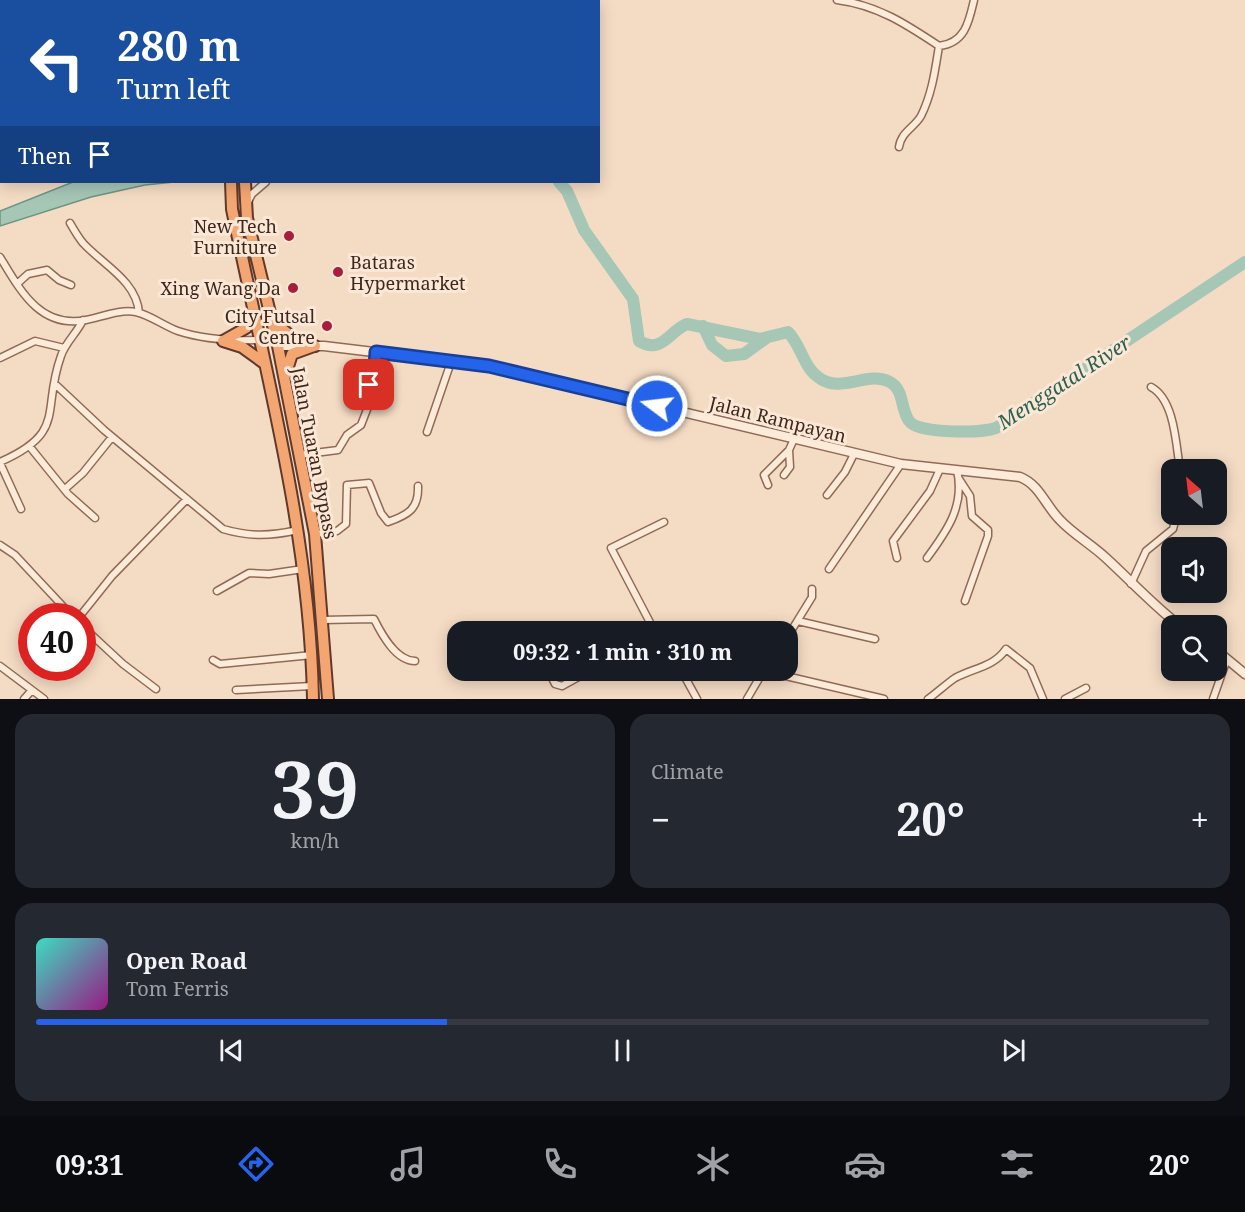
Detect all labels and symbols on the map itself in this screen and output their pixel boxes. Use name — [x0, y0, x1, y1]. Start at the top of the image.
place label: New Tech Furniture — [193, 214, 277, 259]
marker: New Tech Furniture — [282, 229, 296, 243]
place label: Bataras Hypermarket — [350, 250, 465, 295]
marker: Bataras Hypermarket — [331, 265, 345, 279]
place label: Xing Wang Da — [160, 276, 281, 300]
marker: Xing Wang Da — [286, 281, 300, 295]
place label: City Futsal Centre — [225, 304, 315, 349]
marker: City Futsal Centre — [320, 319, 334, 333]
water label: Menggatal River — [991, 328, 1136, 436]
pin — [343, 359, 394, 410]
street label: Jalan Tuaran Bypass — [286, 364, 343, 541]
position arrow — [625, 374, 689, 438]
street label: Jalan Rampayan — [706, 390, 849, 448]
north arrow — [1161, 459, 1227, 525]
speed limit sign: 40 — [18, 603, 96, 681]

